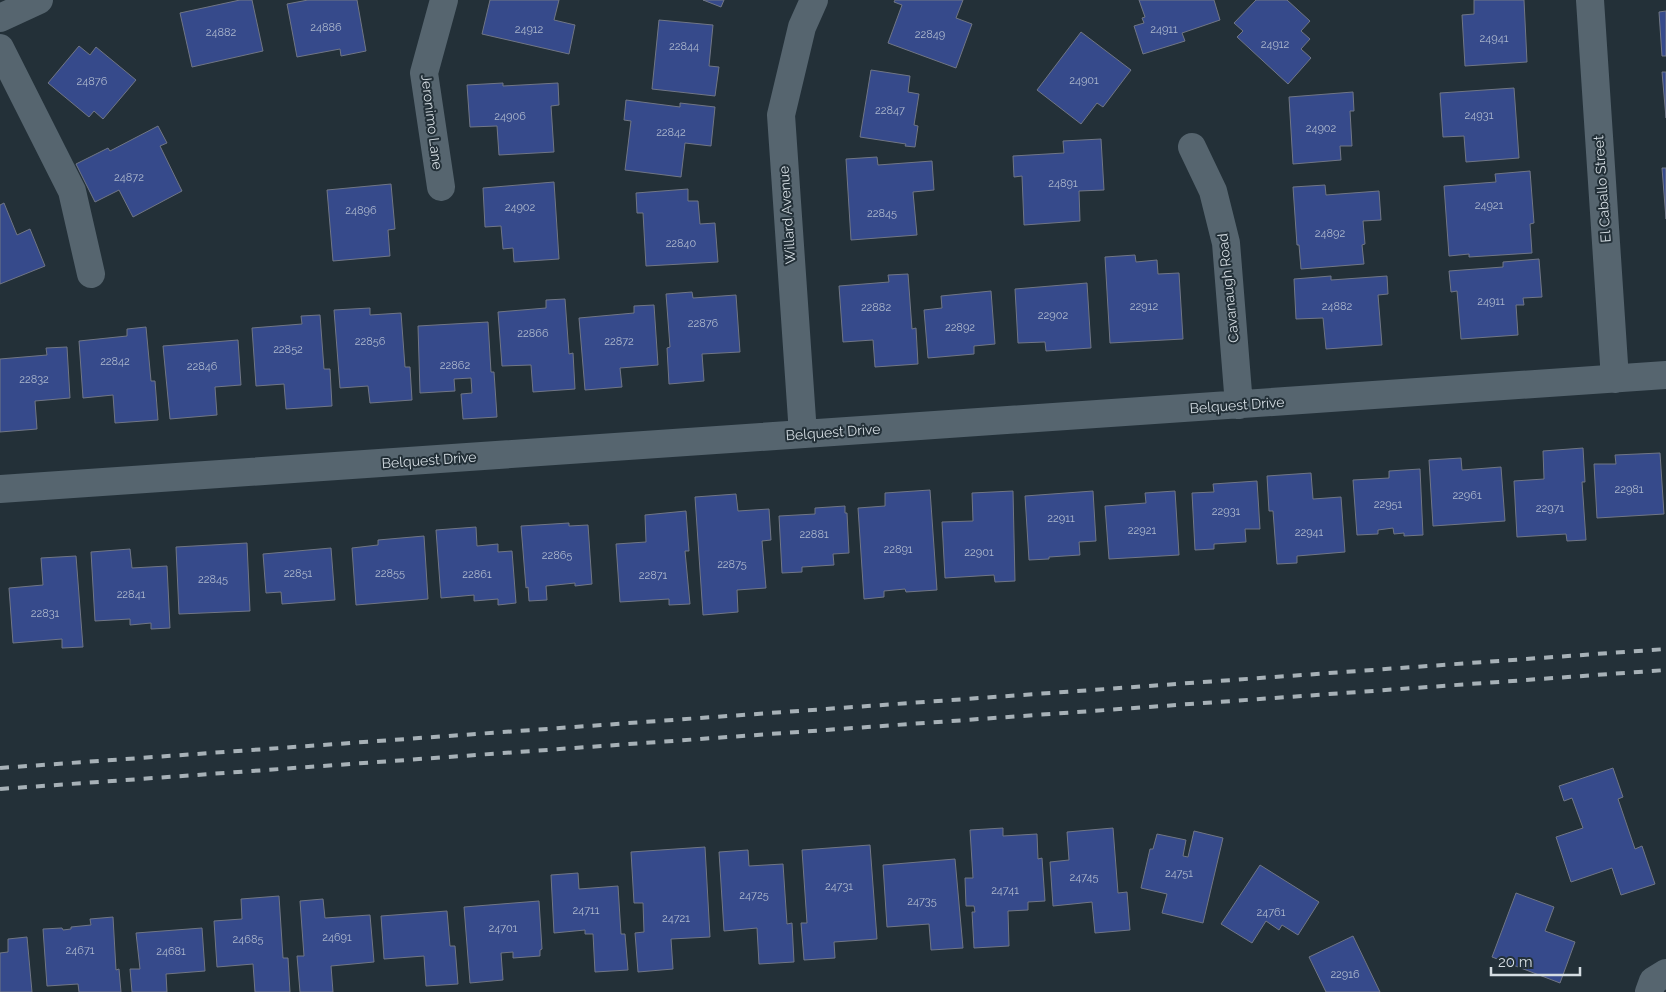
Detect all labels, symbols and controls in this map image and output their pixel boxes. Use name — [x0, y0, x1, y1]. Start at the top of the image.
house number: 24886 — [310, 21, 342, 34]
house number: 24912 — [515, 23, 544, 36]
house number: 24911 — [1150, 23, 1178, 36]
house number: 24882 — [206, 26, 237, 39]
house number: 22849 — [915, 28, 945, 41]
house number: 24941 — [1480, 32, 1509, 45]
house number: 24912 — [1261, 38, 1290, 51]
house number: 22844 — [669, 40, 699, 53]
street label: Jeronimo Lane — [418, 73, 446, 171]
house number: 24901 — [1069, 74, 1099, 87]
house number: 24876 — [77, 75, 108, 88]
house number: 22847 — [875, 104, 905, 117]
house number: 24931 — [1465, 109, 1494, 122]
house number: 24906 — [494, 110, 526, 123]
house number: 24902 — [1306, 122, 1337, 135]
house number: 22842 — [656, 126, 686, 139]
street label: El Caballo Street — [1590, 135, 1614, 243]
street label: Willard Avenue — [776, 165, 798, 265]
house number: 24872 — [114, 171, 144, 184]
house number: 24891 — [1048, 177, 1078, 190]
house number: 24921 — [1475, 199, 1504, 212]
house number: 24902 — [505, 201, 536, 214]
house number: 24896 — [345, 204, 377, 217]
house number: 22845 — [867, 207, 897, 220]
house number: 24892 — [1315, 227, 1345, 240]
street label: Cavanaugh Road — [1214, 232, 1242, 344]
house number: 22840 — [666, 237, 697, 250]
house number: 24911 — [1477, 295, 1505, 308]
house number: 22912 — [1130, 300, 1158, 313]
house number: 24882 — [1322, 300, 1353, 313]
house number: 22882 — [861, 301, 891, 314]
house number: 22902 — [1038, 309, 1068, 322]
house number: 22876 — [688, 317, 719, 330]
house number: 22892 — [945, 321, 975, 334]
house number: 22866 — [517, 327, 549, 340]
house number: 22856 — [355, 335, 386, 348]
house number: 22872 — [604, 335, 634, 348]
house number: 22852 — [273, 343, 303, 356]
house number: 22842 — [100, 355, 130, 368]
house number: 22862 — [440, 359, 470, 372]
house number: 22846 — [187, 360, 218, 373]
house number: 22832 — [19, 373, 49, 386]
street label: Belquest Drive — [1189, 394, 1285, 416]
street label: Belquest Drive — [785, 421, 881, 443]
street label: Belquest Drive — [381, 449, 477, 471]
house number: 22981 — [1614, 483, 1644, 496]
house number: 22961 — [1452, 489, 1482, 502]
house number: 22951 — [1374, 498, 1403, 511]
house number: 22971 — [1536, 502, 1564, 515]
house number: 22931 — [1212, 505, 1241, 518]
house number: 22911 — [1047, 512, 1075, 525]
house number: 22921 — [1128, 524, 1156, 537]
house number: 22941 — [1295, 526, 1324, 539]
house number: 22881 — [799, 528, 829, 541]
house number: 22891 — [883, 543, 913, 556]
house number: 22901 — [964, 546, 994, 559]
house number: 22865 — [542, 549, 572, 562]
house number: 22875 — [717, 558, 747, 571]
house number: 22851 — [284, 567, 313, 580]
house number: 22855 — [375, 567, 405, 580]
house number: 22861 — [462, 568, 492, 581]
house number: 22871 — [639, 569, 668, 582]
house number: 22845 — [198, 573, 228, 586]
house number: 22841 — [117, 588, 146, 601]
house number: 22831 — [31, 607, 60, 620]
house number: 24751 — [1165, 867, 1193, 880]
house number: 24745 — [1069, 871, 1099, 884]
house number: 24731 — [825, 880, 853, 893]
house number: 24741 — [991, 884, 1019, 897]
house number: 24725 — [739, 889, 769, 902]
house number: 24735 — [907, 895, 937, 908]
house number: 24711 — [573, 904, 600, 917]
house number: 24761 — [1257, 906, 1286, 919]
house number: 24721 — [662, 912, 690, 925]
house number: 24701 — [489, 922, 518, 935]
house number: 24691 — [322, 931, 352, 944]
house number: 24685 — [233, 933, 263, 946]
house number: 24671 — [66, 944, 95, 957]
scale bar — [1491, 944, 1580, 976]
house number: 24681 — [156, 945, 186, 958]
text: 20 m — [1498, 953, 1533, 971]
house number: 22916 — [1330, 968, 1360, 981]

